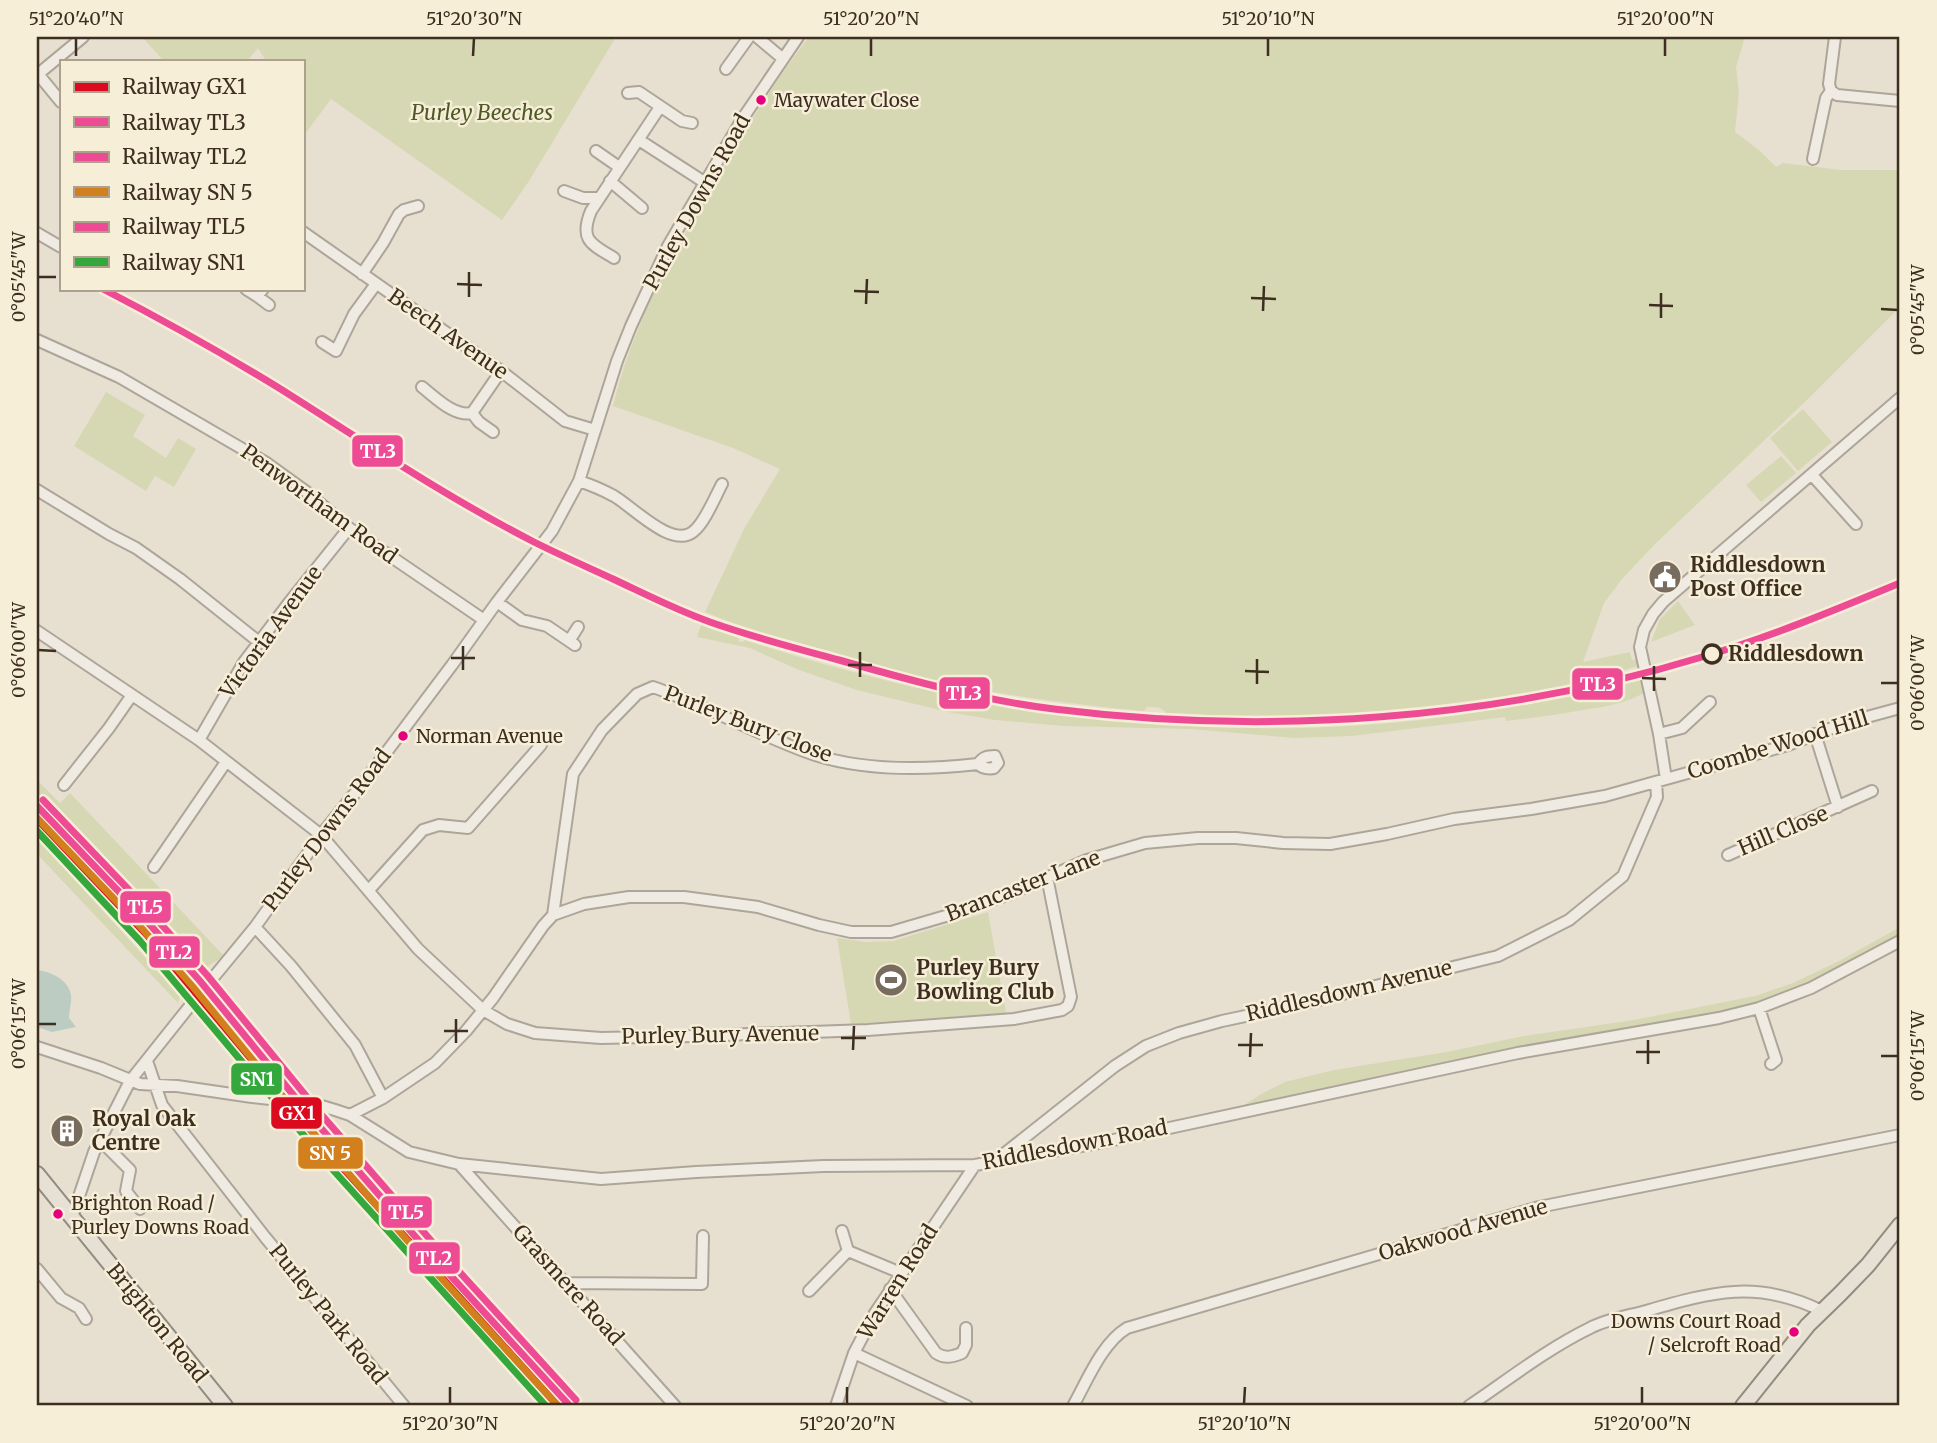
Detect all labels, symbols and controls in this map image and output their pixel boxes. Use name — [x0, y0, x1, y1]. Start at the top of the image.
text: 51°20'40"N — [29, 7, 124, 30]
text: 51°20'30"N — [426, 7, 522, 30]
text: 51°20'20"N — [823, 7, 919, 30]
text: 51°20'10"N — [1221, 7, 1315, 30]
text: 51°20'00"N — [1616, 7, 1714, 30]
legend — [60, 60, 304, 290]
text: Railway GX1 — [122, 73, 246, 100]
place label: Maywater Close — [774, 88, 919, 112]
marker: Maywater Close — [754, 93, 768, 107]
park label: Purley Beeches — [411, 99, 553, 126]
text: Railway TL3 — [122, 109, 246, 136]
street label: Purley Downs Road — [637, 109, 756, 294]
text: Railway TL2 — [122, 143, 247, 170]
text: Railway SN 5 — [122, 179, 253, 206]
text: Railway TL5 — [122, 213, 246, 240]
text: 0°05'45"W — [7, 231, 30, 322]
text: Railway SN1 — [122, 249, 245, 276]
text: 0°05'45"W — [1906, 264, 1929, 355]
street label: Beech Avenue — [383, 282, 513, 385]
line badge: TL3 — [351, 434, 404, 468]
street label: Penwortham Road — [236, 438, 403, 570]
text: TL3 — [360, 439, 396, 463]
place label: Riddlesdown Post Office — [1690, 551, 1825, 602]
public building icon: Riddlesdown Post Office — [1646, 558, 1684, 596]
street label: Victoria Avenue — [213, 560, 328, 704]
text: 0°06'00"W — [7, 601, 30, 698]
text: 0°06'00"W — [1906, 634, 1929, 731]
place label: Riddlesdown — [1728, 640, 1863, 667]
marker: Riddlesdown — [1702, 644, 1722, 664]
line badge: TL3 — [1571, 667, 1624, 701]
text: TL3 — [1580, 672, 1616, 696]
line badge: TL3 — [938, 676, 991, 710]
street label: Purley Bury Close — [660, 679, 836, 768]
text: TL3 — [946, 681, 982, 705]
street label: Coombe Wood Hill — [1684, 704, 1872, 785]
place label: Norman Avenue — [416, 724, 563, 748]
marker: Norman Avenue — [396, 729, 410, 743]
street label: Purley Downs Road — [257, 743, 397, 916]
street label: Hill Close — [1734, 799, 1832, 862]
street label: Brancaster Lane — [942, 844, 1104, 927]
line badge: TL5 — [119, 890, 172, 924]
text: TL5 — [127, 895, 163, 919]
line badge: TL2 — [148, 935, 201, 969]
text: TL2 — [156, 940, 192, 964]
place label: Purley Bury Bowling Club — [916, 954, 1054, 1005]
street label: Riddlesdown Avenue — [1243, 954, 1455, 1027]
sports icon: Purley Bury Bowling Club — [872, 961, 910, 999]
text: 0°06'15"W — [7, 978, 30, 1069]
text: 0°06'15"W — [1906, 1010, 1929, 1101]
street label: Purley Bury Avenue — [621, 1019, 819, 1050]
line badge: SN1 — [230, 1062, 283, 1096]
text: SN1 — [239, 1067, 275, 1091]
line badge: GX1 — [270, 1096, 323, 1130]
text: GX1 — [279, 1101, 315, 1125]
place label: Royal Oak Centre — [92, 1105, 196, 1156]
building icon: Royal Oak Centre — [48, 1112, 86, 1150]
street label: Riddlesdown Road — [980, 1113, 1170, 1176]
line badge: SN 5 — [297, 1136, 364, 1170]
text: SN 5 — [309, 1141, 351, 1165]
place label: Brighton Road / Purley Downs Road — [71, 1191, 249, 1239]
street label: Oakwood Avenue — [1375, 1193, 1550, 1267]
line badge: TL5 — [380, 1195, 433, 1229]
text: TL5 — [388, 1200, 424, 1224]
marker: Brighton Road / Purley Downs Road — [51, 1207, 65, 1221]
street label: Grasmere Road — [507, 1219, 630, 1351]
street label: Warren Road — [851, 1219, 944, 1345]
street label: Purley Park Road — [264, 1238, 393, 1390]
line badge: TL2 — [408, 1241, 461, 1275]
text: TL2 — [416, 1246, 452, 1270]
street label: Brighton Road — [101, 1257, 214, 1388]
place label: Downs Court Road / Selcroft Road — [1611, 1309, 1781, 1357]
marker: Downs Court Road / Selcroft Road — [1787, 1325, 1801, 1339]
text: 51°20'30"N — [402, 1412, 498, 1435]
text: 51°20'20"N — [799, 1412, 895, 1435]
text: 51°20'10"N — [1197, 1412, 1291, 1435]
text: 51°20'00"N — [1593, 1412, 1691, 1435]

